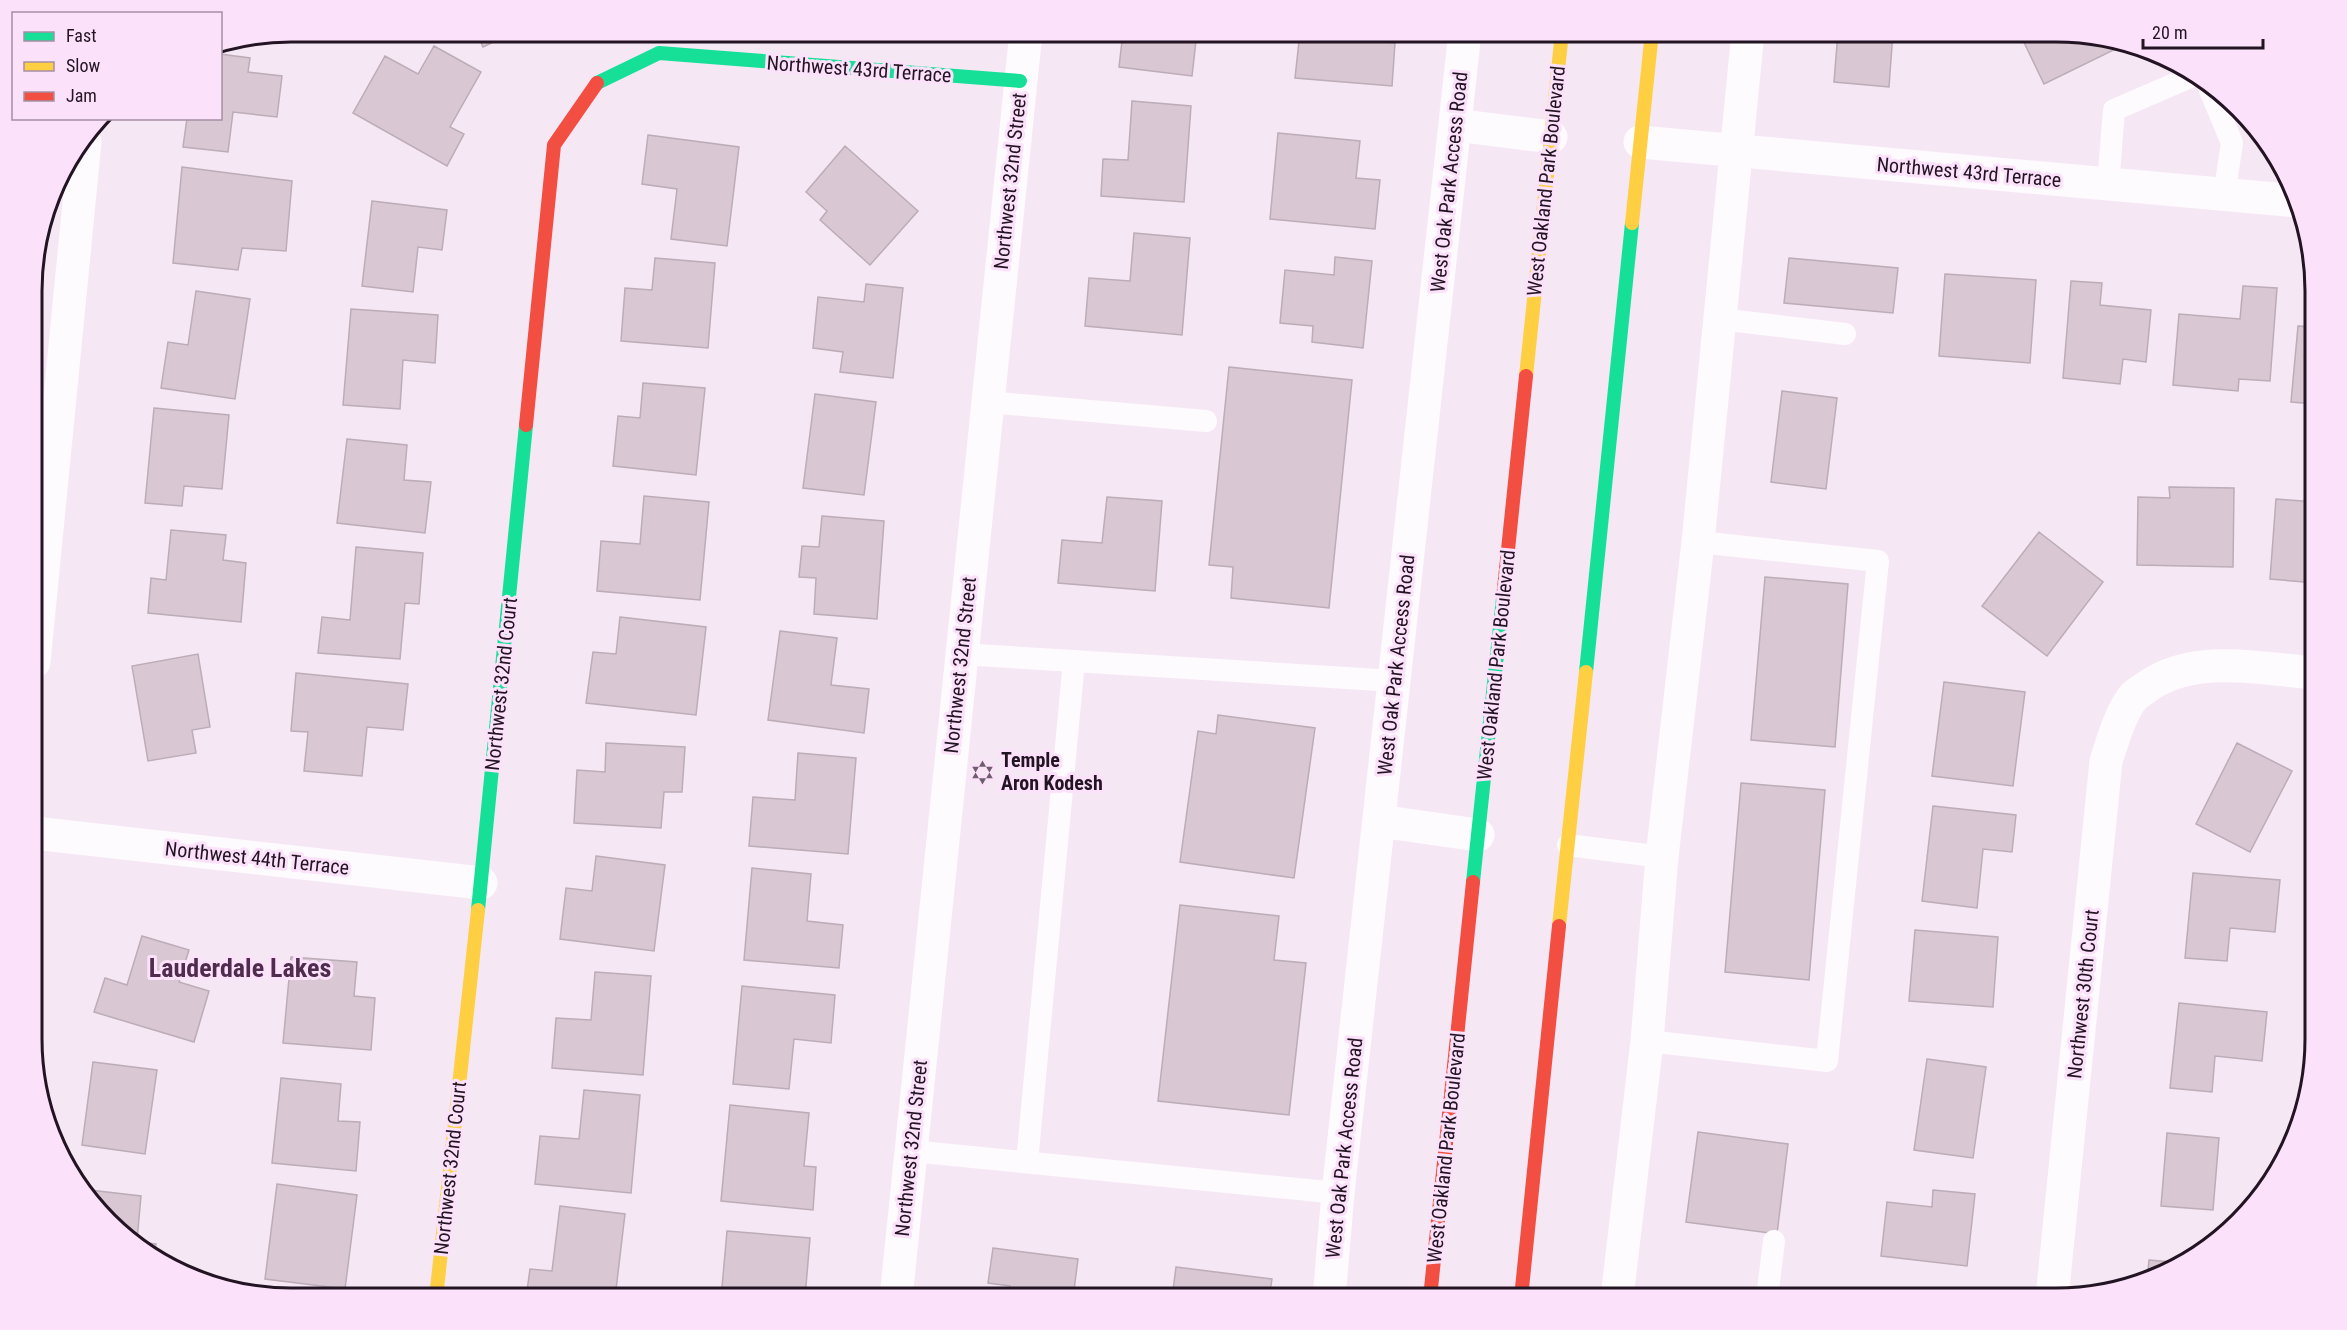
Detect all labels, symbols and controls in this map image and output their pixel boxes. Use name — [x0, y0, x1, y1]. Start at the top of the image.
legend — [12, 12, 222, 120]
scale bar — [2143, 12, 2263, 50]
text: 20 m — [2152, 22, 2187, 43]
text: Fast — [66, 25, 97, 46]
street label: Northwest 43rd Terrace — [766, 51, 952, 87]
text: Slow — [66, 55, 101, 76]
street label: West Oakland Park Boulevard — [1522, 65, 1570, 297]
street label: West Oak Park Access Road — [1425, 70, 1473, 294]
text: Jam — [66, 85, 97, 106]
street label: Northwest 32nd Street — [989, 91, 1031, 270]
street label: Northwest 43rd Terrace — [1876, 152, 2062, 192]
street label: West Oakland Park Boulevard — [1472, 549, 1520, 781]
street label: West Oak Park Access Road — [1372, 553, 1420, 777]
street label: Northwest 32nd Street — [939, 575, 981, 754]
street label: Northwest 32nd Court — [480, 596, 522, 772]
place label: Temple Aron Kodesh — [1001, 748, 1103, 795]
synagogue icon: Temple Aron Kodesh — [970, 759, 996, 785]
street label: Northwest 44th Terrace — [164, 836, 350, 880]
street label: Northwest 30th Court — [2062, 908, 2104, 1080]
district label: Lauderdale Lakes — [149, 953, 331, 983]
street label: West Oakland Park Boulevard — [1422, 1032, 1470, 1264]
street label: West Oak Park Access Road — [1320, 1036, 1368, 1260]
street label: Northwest 32nd Street — [890, 1058, 932, 1237]
street label: Northwest 32nd Court — [429, 1080, 471, 1256]

